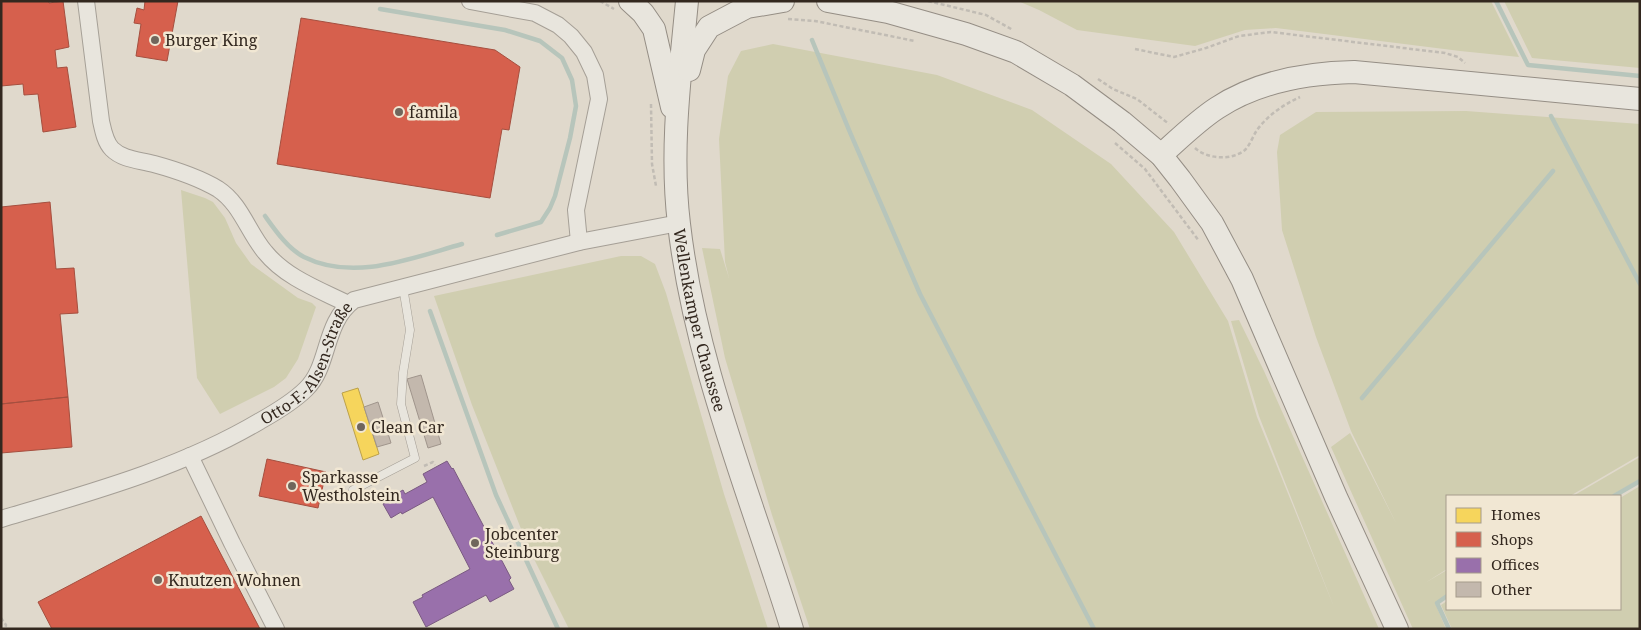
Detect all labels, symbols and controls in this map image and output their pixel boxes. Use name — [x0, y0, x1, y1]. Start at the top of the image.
place label: Burger King — [165, 29, 258, 51]
marker: Burger King — [149, 34, 161, 46]
place label: famila — [409, 101, 458, 123]
marker: famila — [393, 106, 405, 118]
street label: Wellenkamper Chaussee — [669, 227, 731, 415]
street label: Otto-F.-Alsen-Straße — [256, 296, 357, 430]
place label: Clean Car — [371, 416, 445, 438]
marker: Clean Car — [355, 421, 367, 433]
place label: Sparkasse Westholstein — [302, 466, 400, 506]
marker: Sparkasse Westholstein — [286, 480, 298, 492]
legend — [1446, 495, 1621, 610]
text: Homes — [1491, 504, 1541, 524]
place label: Jobcenter Steinburg — [484, 523, 560, 563]
text: Shops — [1491, 529, 1534, 549]
marker: Jobcenter Steinburg — [469, 537, 481, 549]
text: Offices — [1491, 554, 1540, 574]
place label: Knutzen Wohnen — [168, 569, 301, 591]
marker: Knutzen Wohnen — [152, 574, 164, 586]
text: Other — [1491, 579, 1532, 599]

